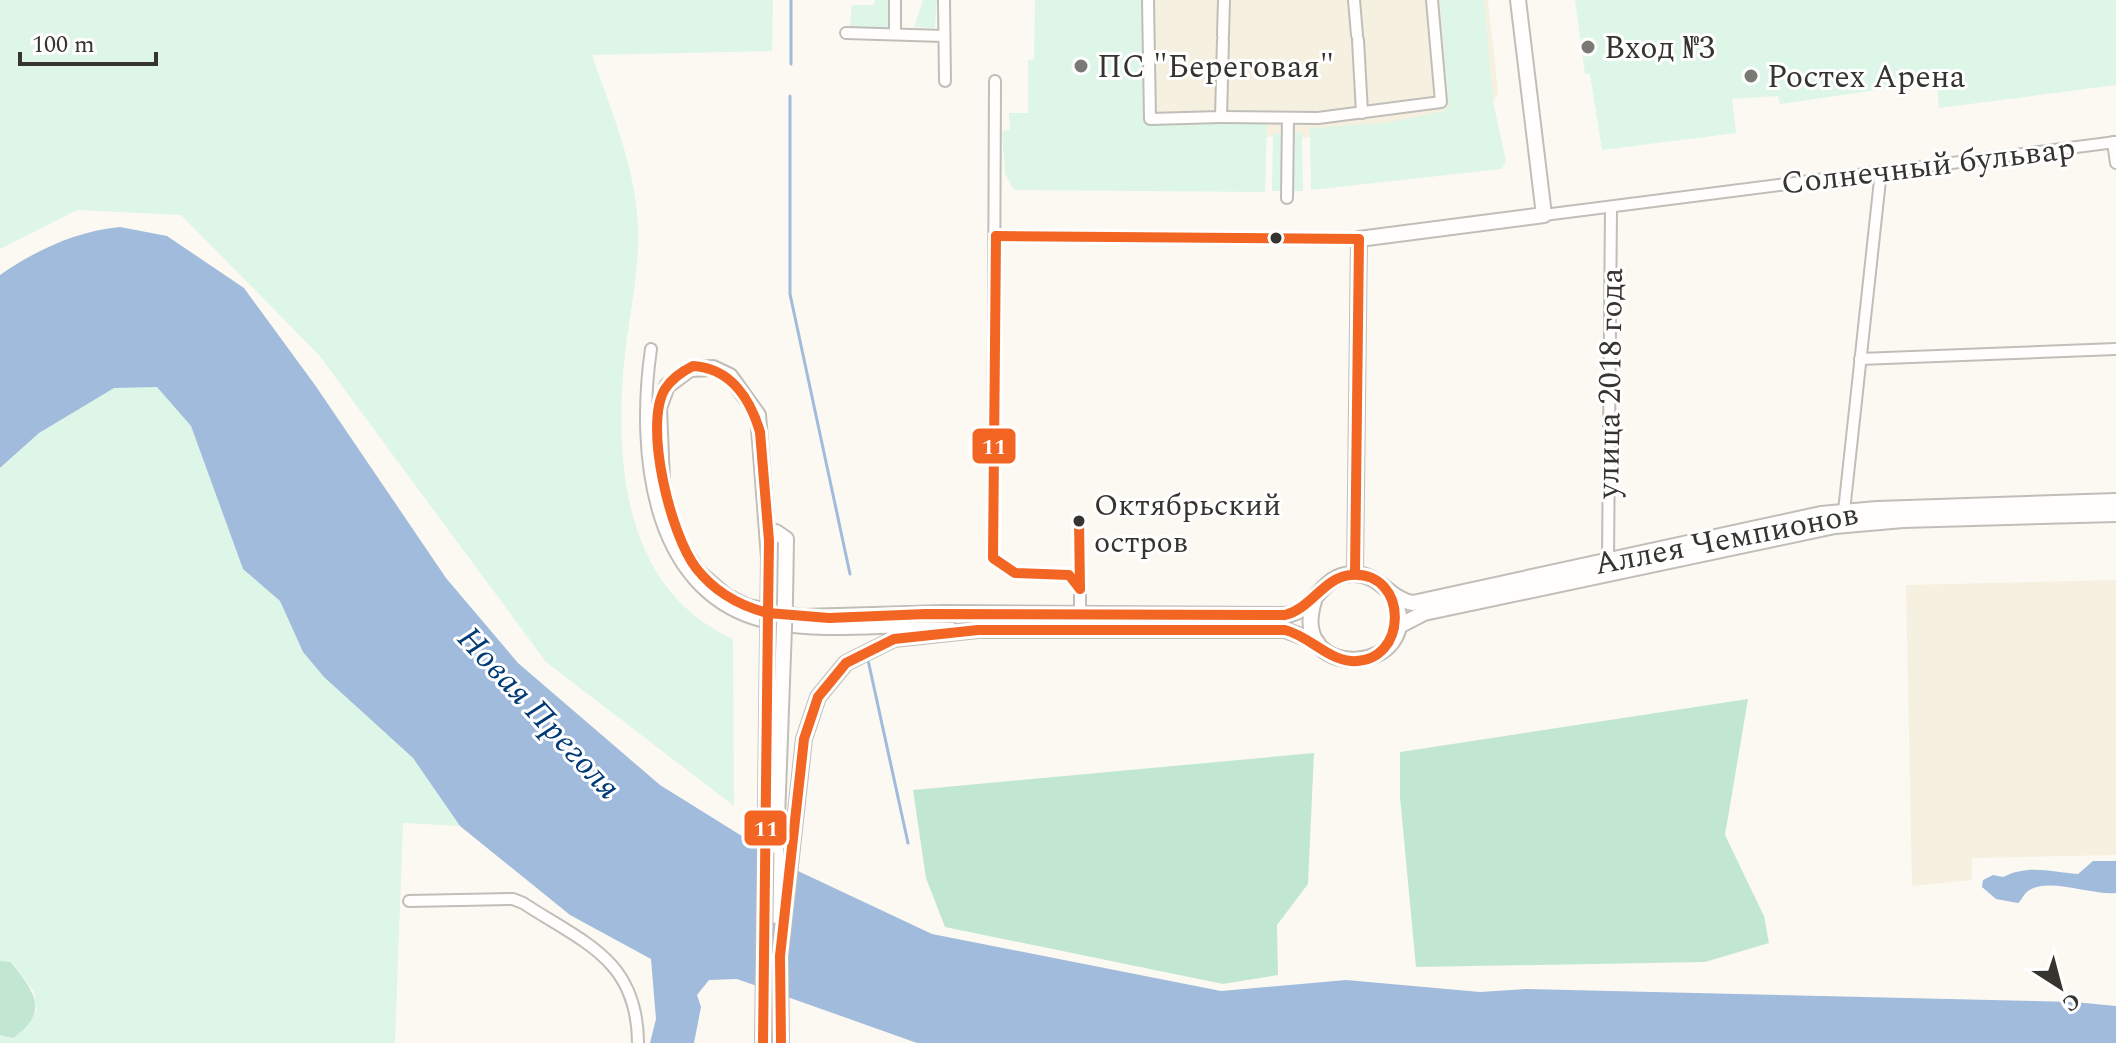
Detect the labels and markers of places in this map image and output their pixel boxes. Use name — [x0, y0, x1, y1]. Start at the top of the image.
place label: Вход №3 — [1604, 24, 1715, 73]
marker: Вход №3 — [1579, 38, 1597, 56]
place label: ПС "Береговая" — [1097, 43, 1334, 92]
place label: Ростех Арена — [1767, 53, 1966, 102]
marker: ПС "Береговая" — [1072, 57, 1090, 75]
marker: Ростех Арена — [1742, 67, 1760, 85]
unlabelled marker — [1268, 230, 1284, 246]
place label: Октябрьский остров — [1094, 483, 1281, 566]
marker: Октябрьский остров — [1071, 513, 1087, 529]

